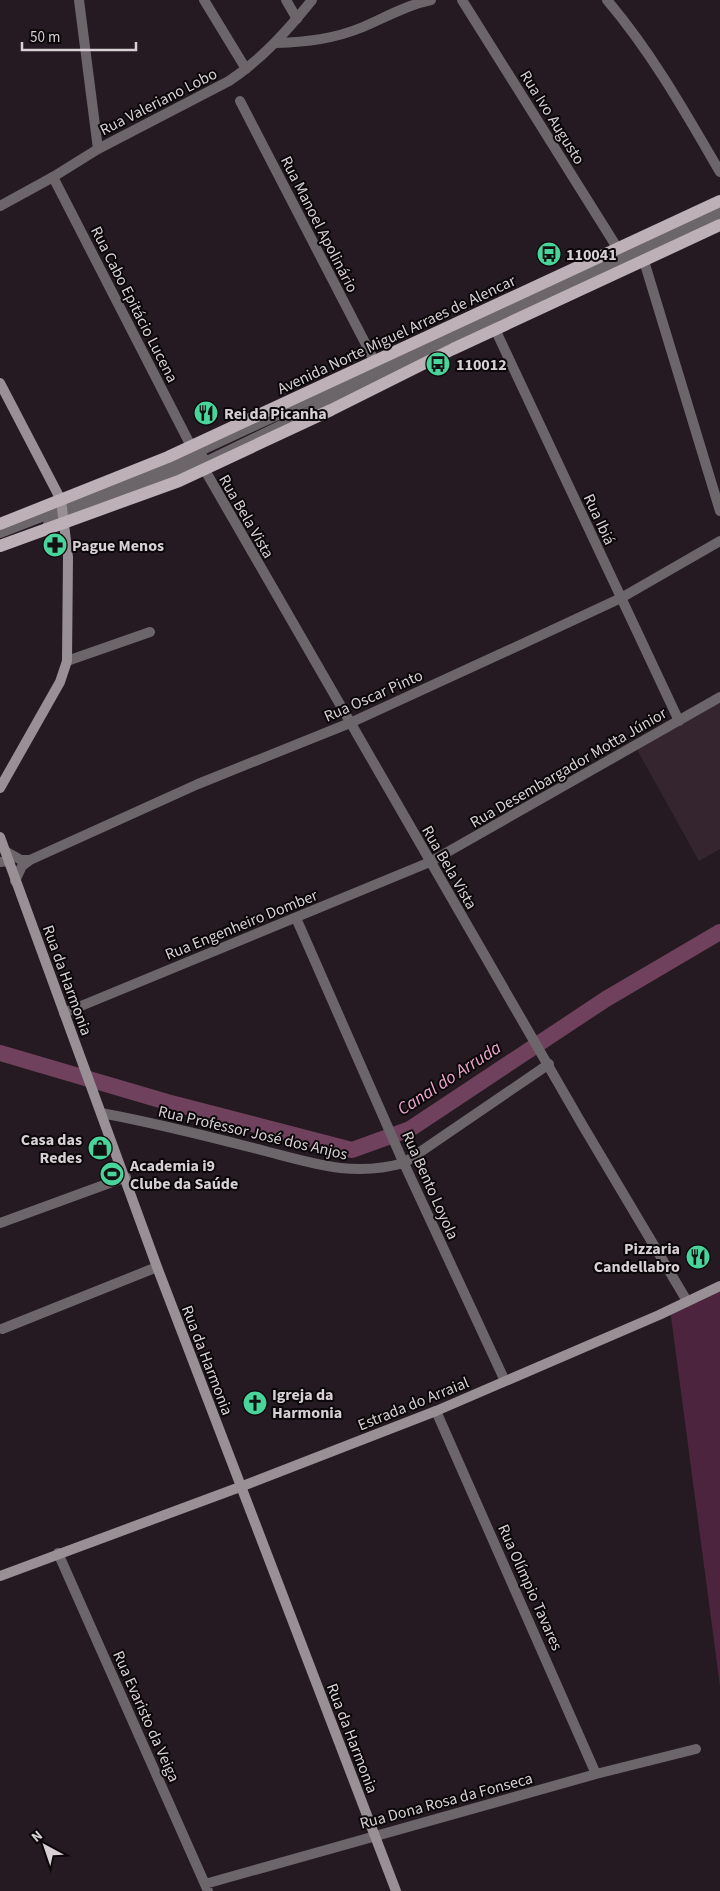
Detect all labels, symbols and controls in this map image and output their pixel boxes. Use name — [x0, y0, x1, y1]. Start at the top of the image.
scale bar — [22, 20, 136, 52]
text: 50 m — [30, 27, 60, 48]
street label: Rua Valeriano Lobo — [96, 63, 221, 141]
street label: Rua Ivo Augusto — [515, 66, 590, 169]
street label: Rua Manoel Apolinário — [275, 152, 363, 297]
street label: Rua Cabo Epitácio Lucena — [85, 223, 183, 386]
bus stop icon: 110041 — [536, 241, 562, 267]
place label: 110041 — [566, 244, 617, 266]
street label: Avenida Norte Miguel Arraes de Alencar — [274, 270, 520, 400]
bus stop icon: 110012 — [425, 351, 451, 377]
place label: 110012 — [456, 354, 507, 376]
restaurant icon: Rei da Picanha — [193, 400, 219, 426]
place label: Rei da Picanha — [224, 403, 327, 425]
street label: Rua Bela Vista — [213, 471, 279, 562]
street label: Rua Ibiá — [578, 490, 621, 549]
pharmacy icon: Pague Menos — [42, 532, 68, 558]
place label: Pague Menos — [72, 535, 164, 557]
street label: Rua Oscar Pinto — [321, 664, 426, 728]
street label: Rua Desembargador Motta Júnior — [466, 702, 671, 833]
street label: Rua Bela Vista — [416, 822, 482, 913]
street label: Rua Engenheiro Domber — [162, 884, 321, 966]
street label: Rua da Harmonia — [37, 922, 97, 1039]
water label: Canal do Arruda — [392, 1035, 506, 1121]
street label: Rua Professor José dos Anjos — [156, 1100, 350, 1166]
street label: Rua Bento Loyola — [396, 1128, 464, 1243]
place label: Casa das Redes — [21, 1129, 82, 1169]
shop icon: Casa das Redes — [87, 1135, 113, 1161]
place label: Academia i9 Clube da Saúde — [129, 1155, 238, 1195]
sports icon: Academia i9 Clube da Saúde — [99, 1161, 125, 1187]
place label: Pizzaria Candellabro — [594, 1238, 680, 1278]
restaurant icon: Pizzaria Candellabro — [685, 1244, 711, 1270]
street label: Rua da Harmonia — [176, 1302, 238, 1418]
street label: Estrada do Arraial — [355, 1372, 472, 1436]
place label: Igreja da Harmonia — [272, 1384, 342, 1424]
church icon: Igreja da Harmonia — [242, 1390, 268, 1416]
street label: Rua Olímpio Tavares — [492, 1521, 568, 1654]
street label: Rua Evaristo da Veiga — [107, 1647, 185, 1785]
street label: Rua da Harmonia — [321, 1680, 383, 1796]
street label: Rua Dona Rosa da Fonseca — [357, 1767, 535, 1835]
north arrow — [20, 1821, 70, 1871]
text: N — [27, 1826, 47, 1847]

